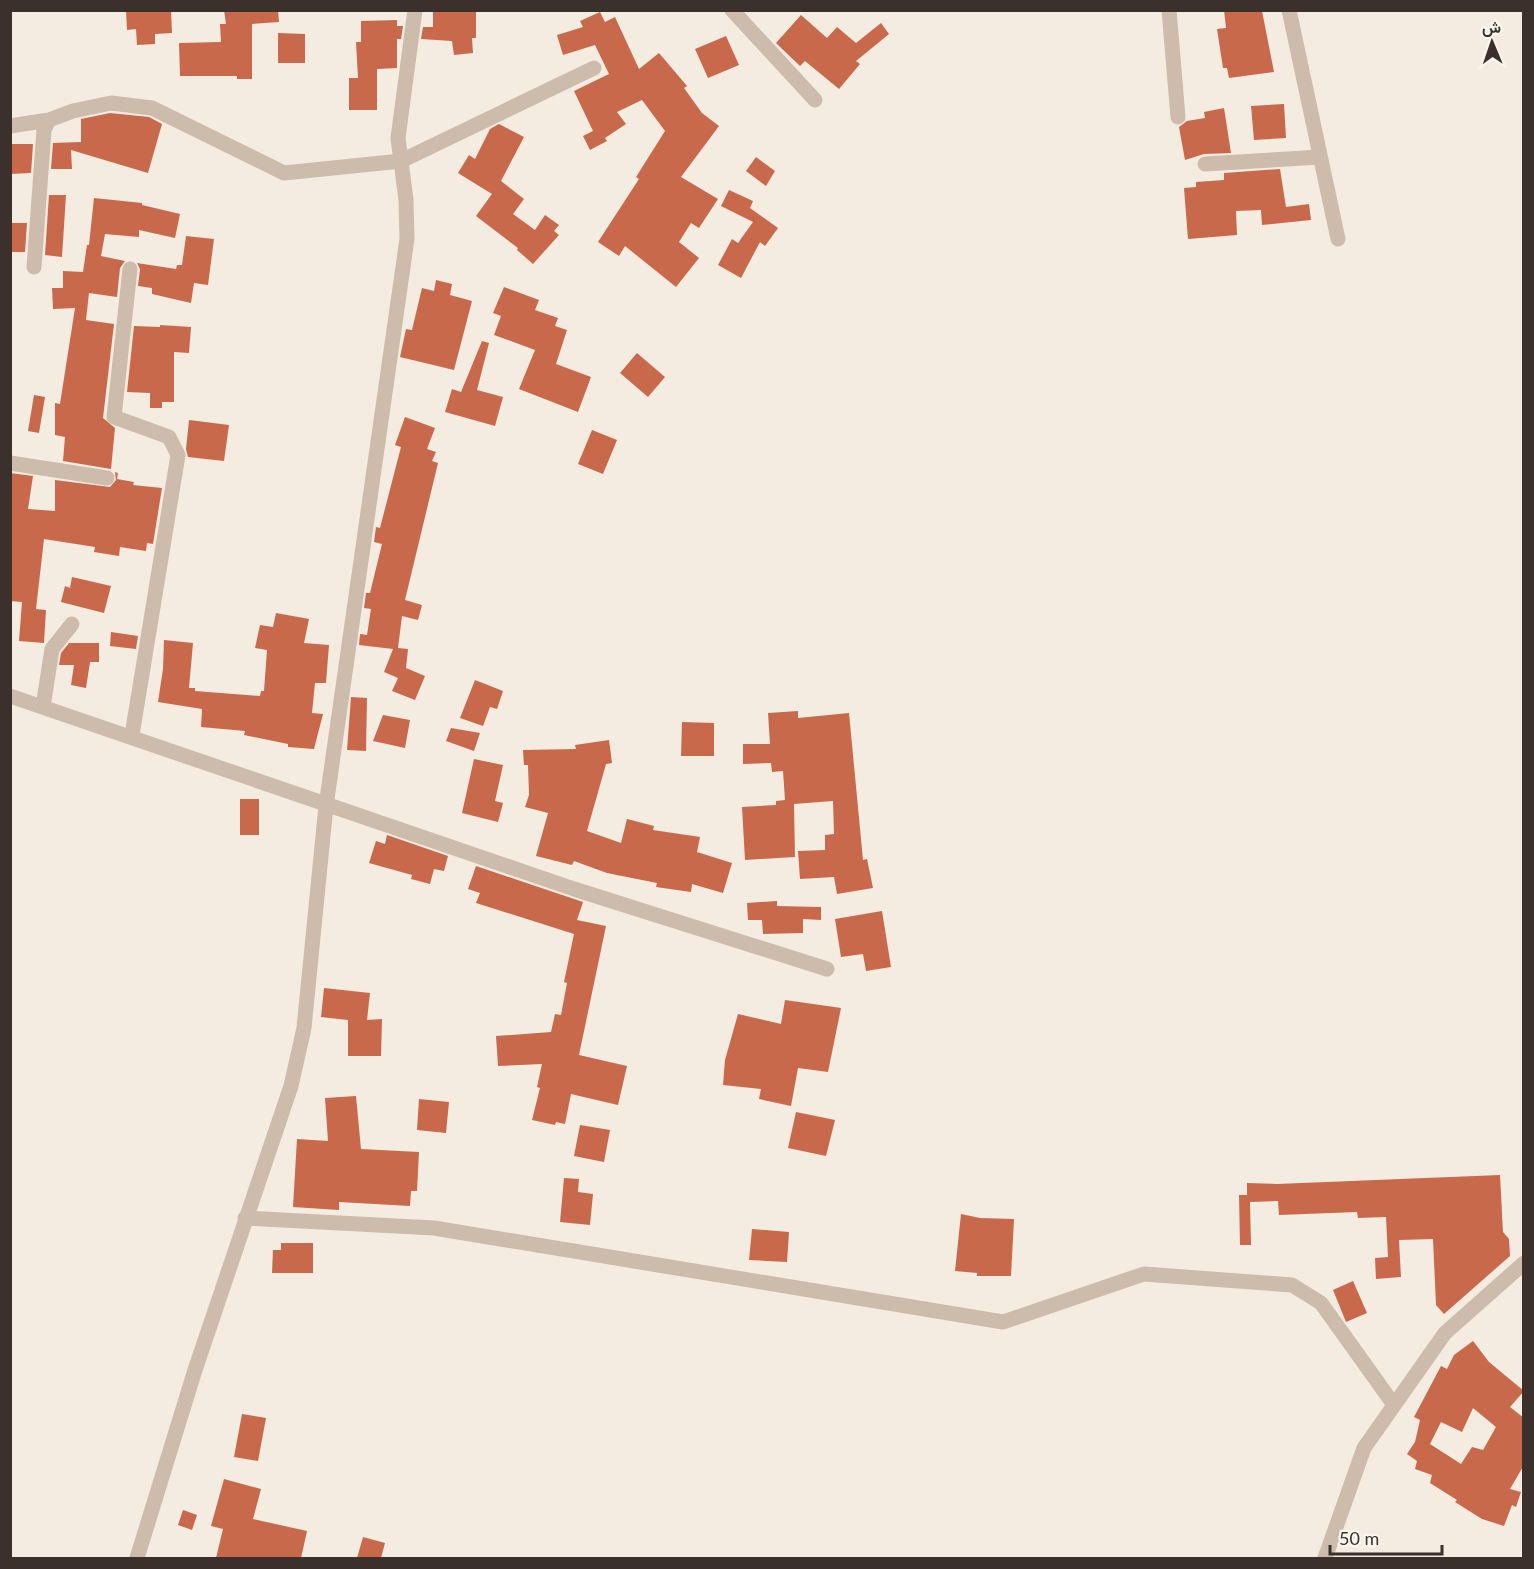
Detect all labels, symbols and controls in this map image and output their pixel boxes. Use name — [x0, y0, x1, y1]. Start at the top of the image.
north arrow — [1462, 12, 1522, 72]
text: ش — [1482, 17, 1501, 37]
scale bar — [1330, 1518, 1442, 1556]
text: 50 m — [1339, 1527, 1379, 1549]

